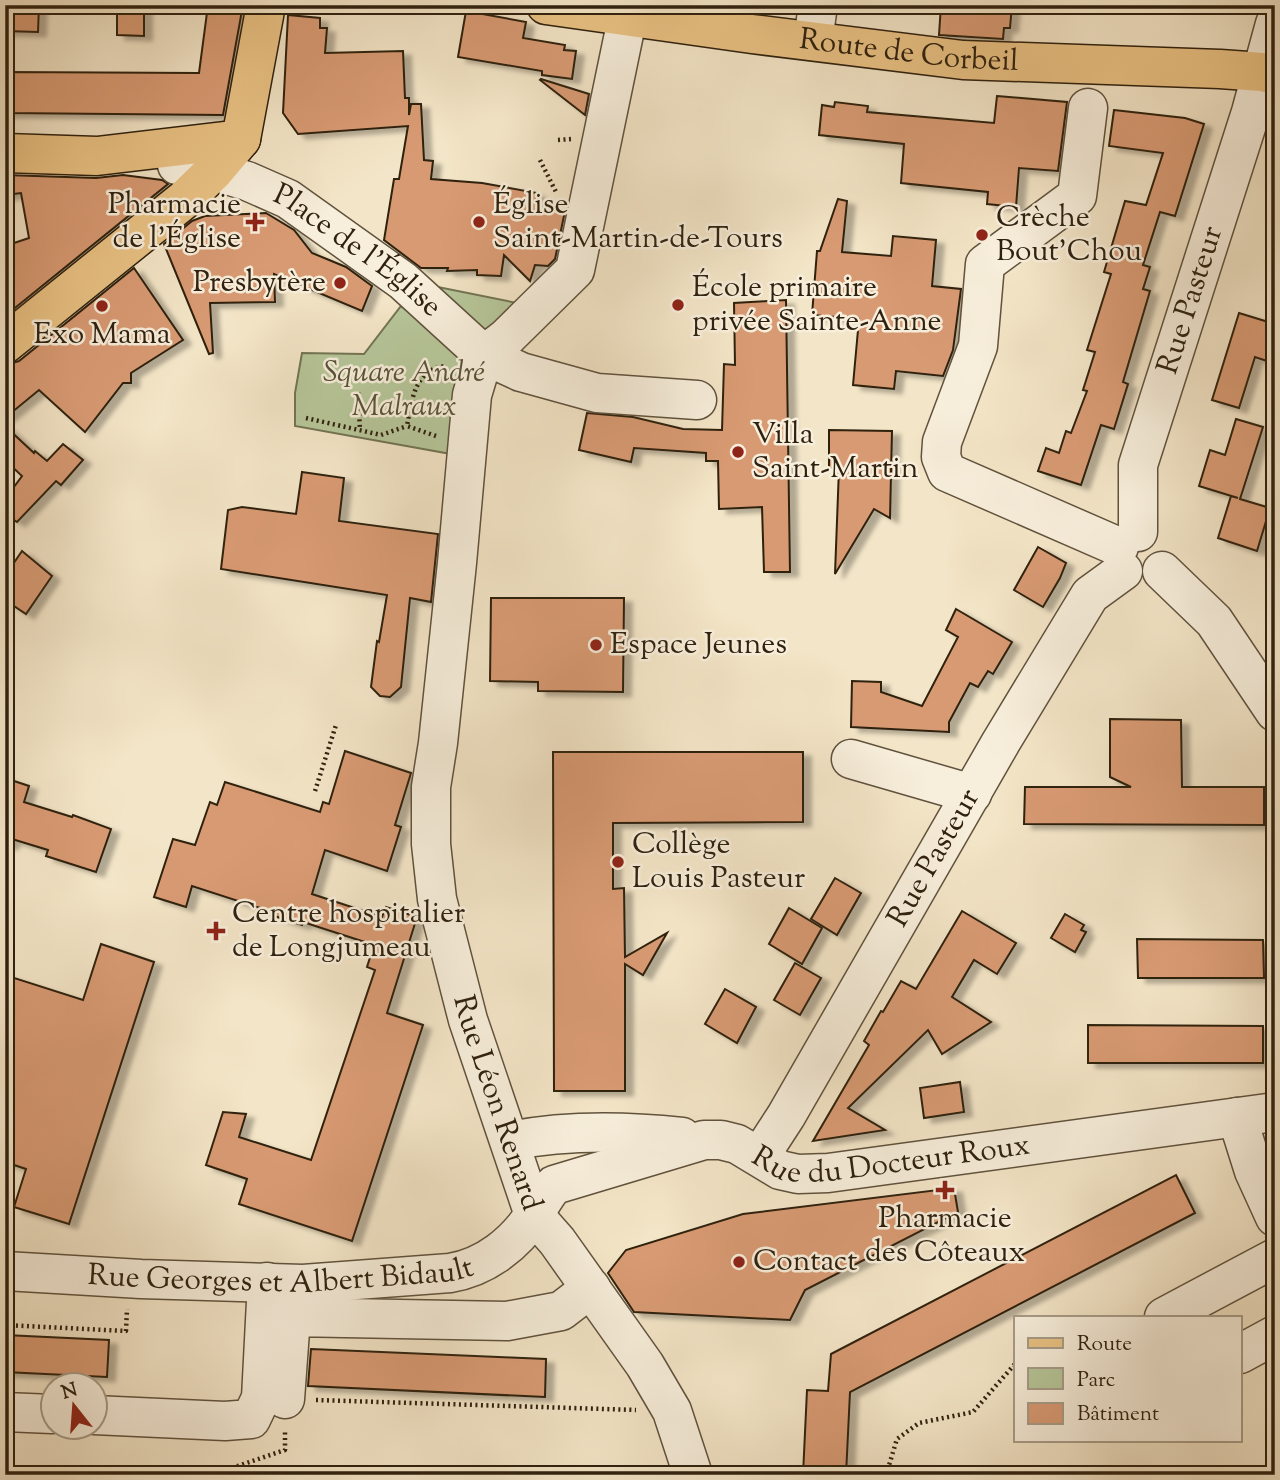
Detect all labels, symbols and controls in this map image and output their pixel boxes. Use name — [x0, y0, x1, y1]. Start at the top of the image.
street label: Route de Corbeil — [797, 19, 1019, 83]
street label: Place de l'Église — [266, 174, 451, 328]
place label: Pharmacie de l'Église — [108, 184, 241, 261]
place label: Église Saint-Martin-de-Tours — [493, 184, 783, 261]
place label: Crèche Bout'Chou — [996, 197, 1142, 274]
marker: Pharmacie de l'Église — [247, 214, 263, 230]
marker: Église Saint-Martin-de-Tours — [471, 214, 487, 230]
street label: Rue Pasteur — [1147, 221, 1235, 380]
marker: Crèche Bout'Chou — [974, 227, 990, 243]
place label: Presbytère — [193, 262, 326, 305]
place label: École primaire privée Sainte-Anne — [692, 267, 942, 344]
marker: Presbytère — [332, 275, 348, 291]
marker: École primaire privée Sainte-Anne — [670, 297, 686, 313]
marker: Exo Mama — [94, 298, 110, 314]
place label: Exo Mama — [33, 314, 171, 357]
park label: Square André Malraux — [323, 352, 485, 429]
place label: Villa Saint-Martin — [752, 414, 919, 491]
marker: Villa Saint-Martin — [730, 444, 746, 460]
place label: Espace Jeunes — [610, 624, 787, 667]
marker: Espace Jeunes — [588, 637, 604, 653]
street label: Rue Pasteur — [877, 781, 991, 935]
place label: Collège Louis Pasteur — [632, 824, 805, 901]
marker: Collège Louis Pasteur — [610, 854, 626, 870]
place label: Centre hospitalier de Longjumeau — [232, 893, 465, 970]
marker: Centre hospitalier de Longjumeau — [206, 921, 226, 941]
street label: Rue Léon Renard — [441, 991, 553, 1217]
street label: Rue du Docteur Roux — [743, 1124, 1033, 1196]
marker: Pharmacie des Côteaux — [937, 1182, 953, 1198]
place label: Pharmacie des Côteaux — [865, 1198, 1025, 1275]
place label: Contact — [753, 1241, 858, 1284]
street label: Rue Georges et Albert Bidault — [86, 1246, 480, 1306]
marker: Contact — [731, 1254, 747, 1270]
legend — [1014, 1316, 1242, 1442]
text: Route — [1077, 1330, 1132, 1360]
text: Parc — [1077, 1366, 1115, 1396]
north arrow — [38, 1372, 108, 1442]
text: N — [59, 1377, 81, 1407]
text: Bâtiment — [1077, 1400, 1159, 1430]

